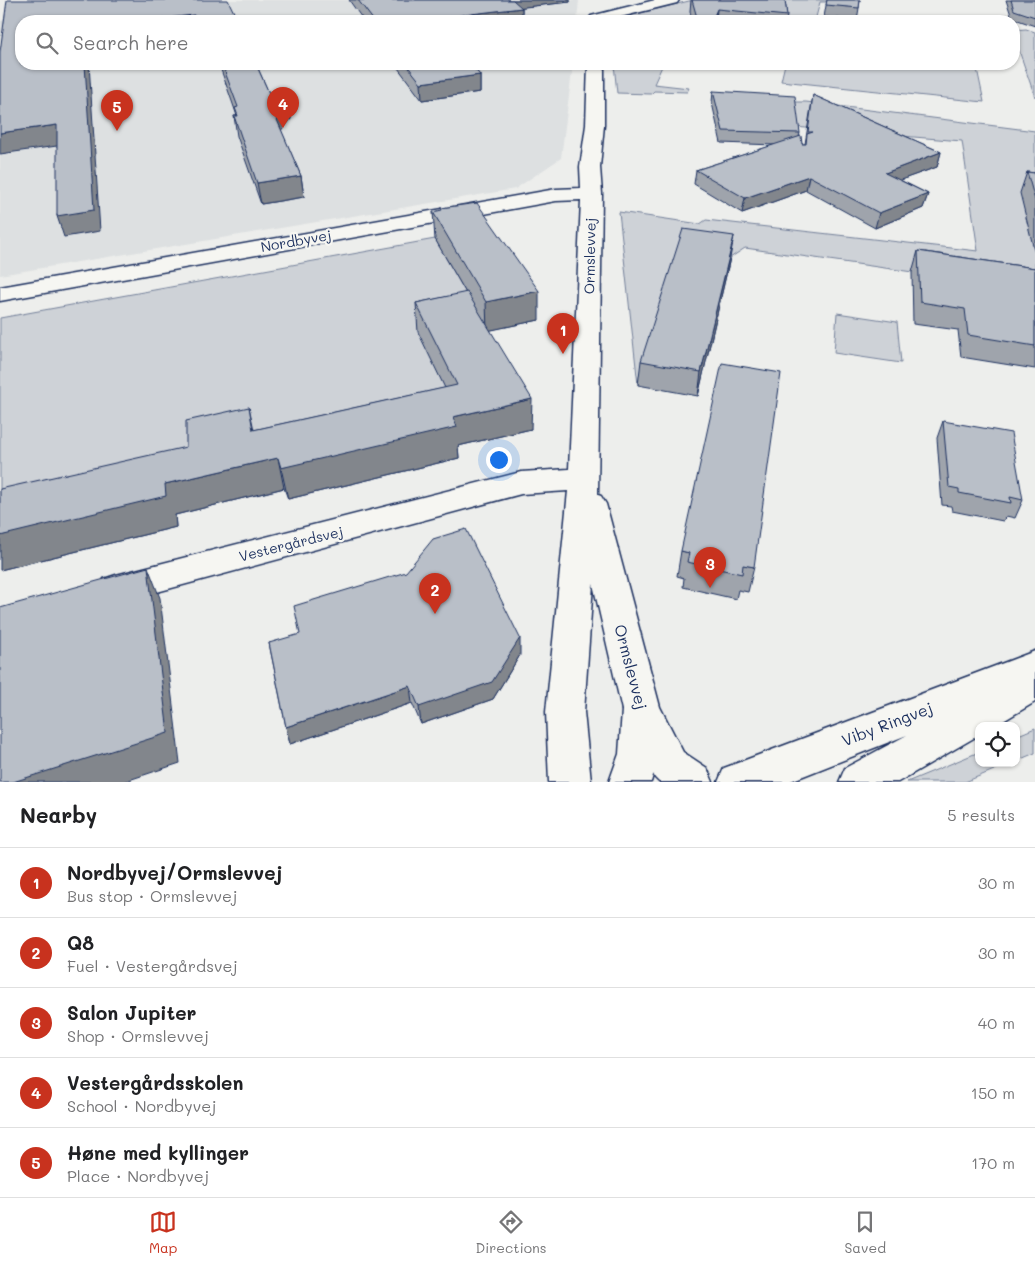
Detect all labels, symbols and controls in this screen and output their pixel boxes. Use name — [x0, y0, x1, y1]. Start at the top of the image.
search box — [15, 15, 1020, 70]
icon: search — [33, 29, 61, 57]
text: Search here — [73, 30, 189, 55]
pin: 4 — [267, 87, 299, 128]
pin: 5 — [101, 90, 133, 131]
street label: Ormslevvej — [579, 218, 600, 294]
street label: Nordbyvej — [259, 225, 333, 256]
pin: 1 — [547, 313, 579, 354]
your location — [486, 447, 512, 473]
street label: Vestergårdsvej — [237, 521, 345, 566]
pin: 3 — [694, 547, 726, 588]
pin: 2 — [419, 573, 451, 614]
street label: Ormslevvej — [610, 622, 653, 712]
street label: Viby Ringvej — [838, 697, 935, 751]
map controls — [975, 722, 1020, 767]
button: locate — [975, 722, 1020, 767]
text: Nearby — [20, 801, 97, 828]
text: 5 results — [947, 804, 1015, 825]
text: Nordbyvej/Ormslevvej — [67, 860, 283, 885]
text: 1 — [32, 872, 40, 893]
text: 30 m — [978, 872, 1015, 893]
text: Bus stop · Ormslevvej — [67, 885, 237, 906]
text: Q8 — [67, 930, 94, 955]
text: 2 — [32, 942, 40, 963]
text: 30 m — [978, 942, 1015, 963]
text: Fuel · Vestergårdsvej — [67, 955, 238, 976]
text: Salon Jupiter — [67, 1000, 196, 1025]
text: 3 — [31, 1012, 41, 1033]
text: 40 m — [978, 1012, 1015, 1033]
text: Shop · Ormslevvej — [67, 1025, 209, 1046]
text: Vestergårdsskolen — [67, 1070, 243, 1095]
text: 4 — [31, 1082, 41, 1103]
text: 150 m — [971, 1082, 1015, 1103]
text: School · Nordbyvej — [67, 1095, 216, 1116]
text: Høne med kyllinger — [67, 1140, 249, 1165]
text: 5 — [31, 1152, 41, 1173]
text: 170 m — [971, 1152, 1015, 1173]
text: Place · Nordbyvej — [67, 1165, 209, 1186]
tab: Map — [149, 1208, 177, 1257]
tab: Directions — [475, 1208, 547, 1257]
tab: Saved — [844, 1208, 886, 1257]

